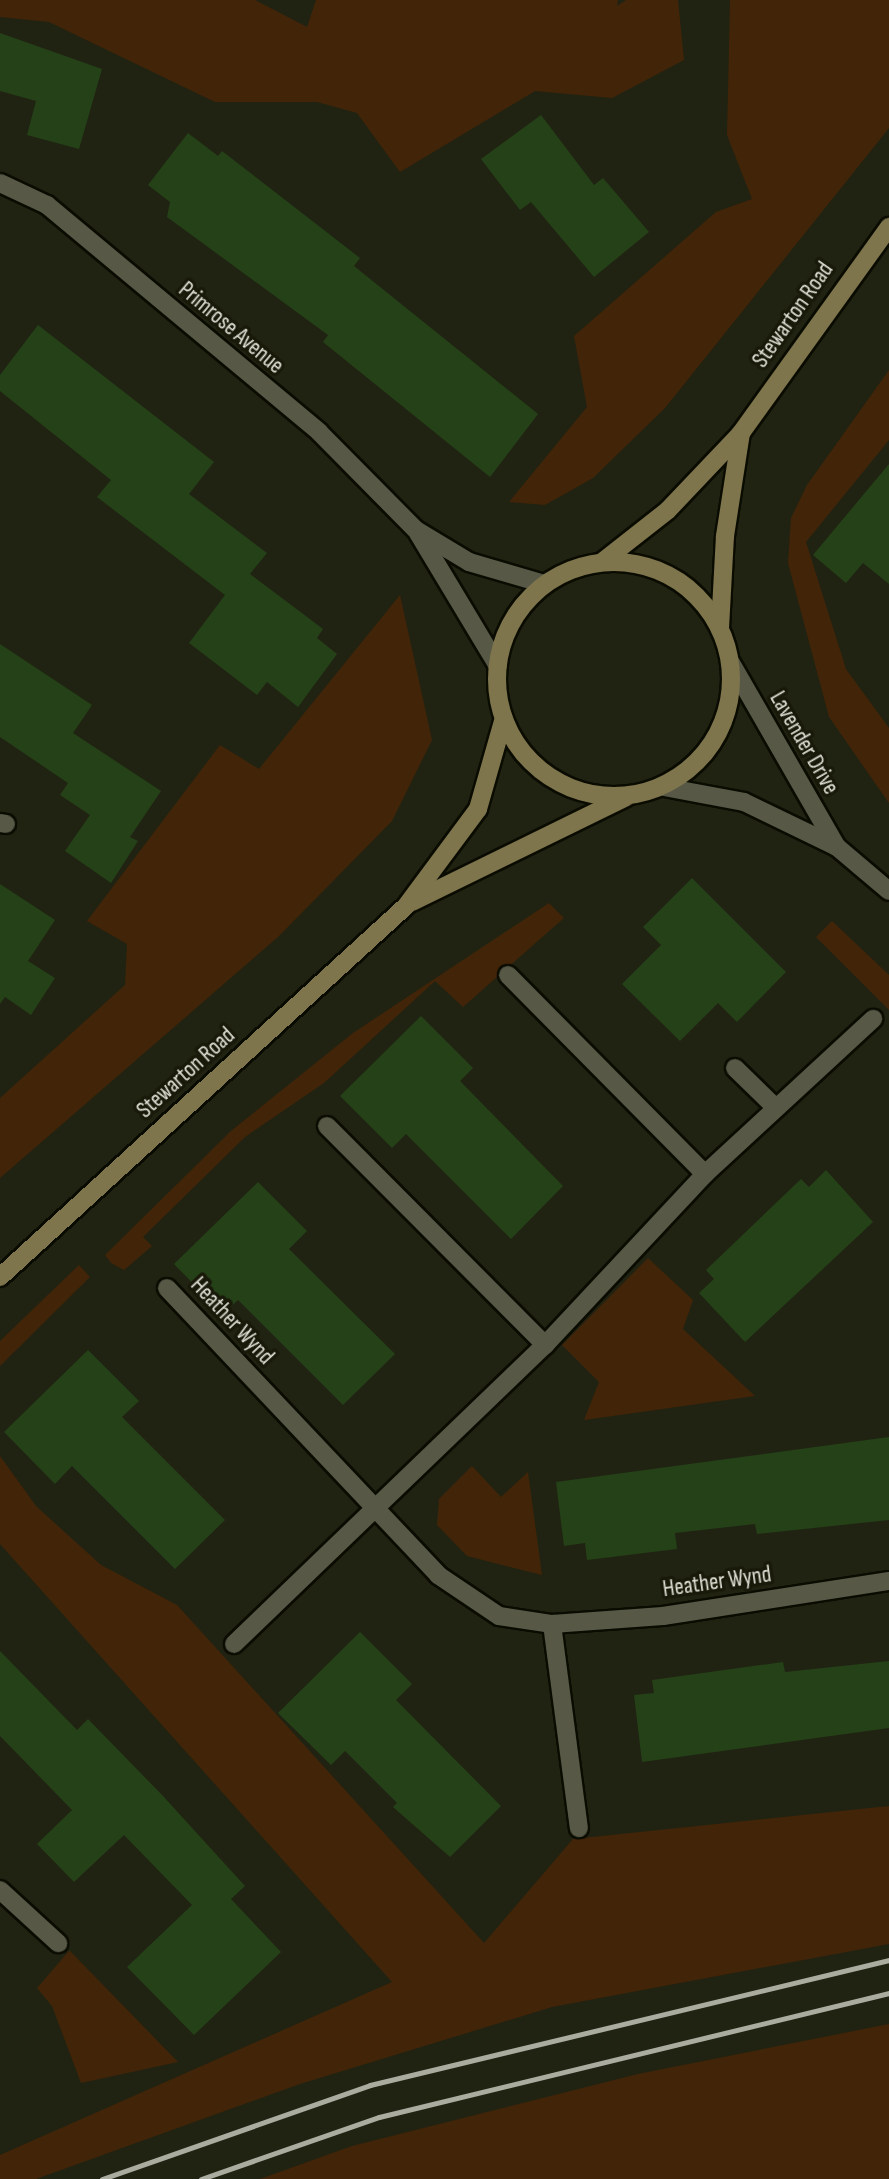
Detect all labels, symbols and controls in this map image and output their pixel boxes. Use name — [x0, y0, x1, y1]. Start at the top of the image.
street label: Stewarton Road — [747, 257, 839, 373]
street label: Primrose Avenue — [173, 276, 289, 380]
street label: Lavender Drive — [763, 687, 845, 799]
street label: Stewarton Road — [131, 1022, 241, 1124]
street label: Heather Wynd — [185, 1272, 279, 1370]
street label: Heather Wynd — [661, 1561, 773, 1603]

